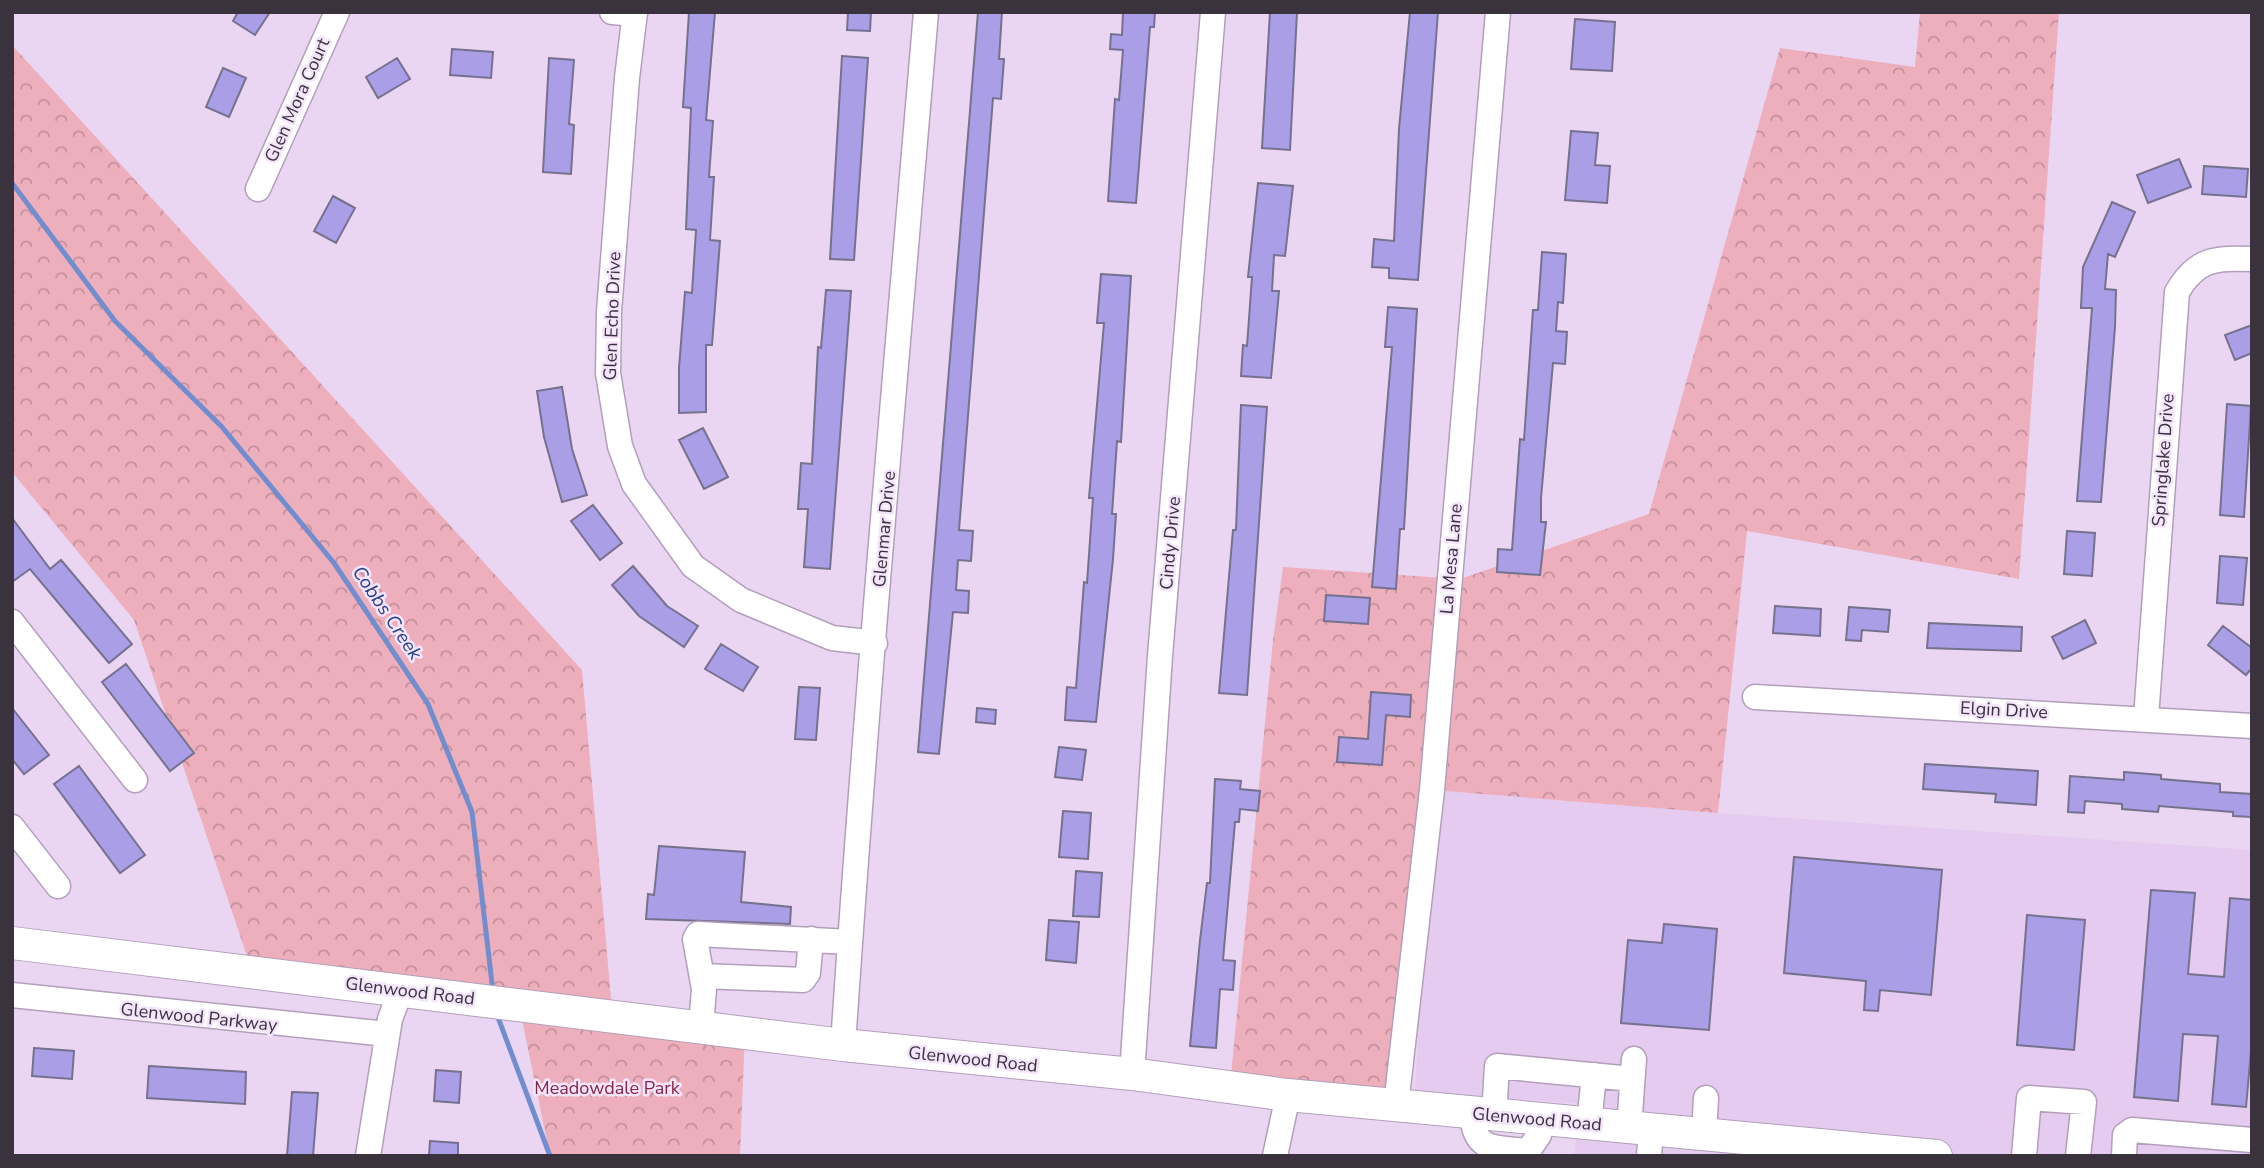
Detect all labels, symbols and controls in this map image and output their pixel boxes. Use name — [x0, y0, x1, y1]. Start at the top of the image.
street label: Glen Mora Court — [259, 34, 335, 166]
street label: Glen Echo Drive — [598, 251, 626, 381]
street label: Springlake Drive — [2146, 393, 2180, 527]
street label: Glenmar Drive — [867, 470, 901, 588]
street label: Cindy Drive — [1154, 495, 1186, 591]
street label: La Mesa Lane — [1434, 503, 1468, 615]
water label: Cobbs Creek — [346, 561, 428, 665]
street label: Elgin Drive — [1959, 696, 2049, 724]
street label: Glenwood Road — [344, 971, 476, 1011]
street label: Glenwood Parkway — [119, 997, 279, 1037]
street label: Glenwood Road — [907, 1040, 1039, 1078]
park label: Meadowdale Park — [534, 1076, 681, 1100]
street label: Glenwood Road — [1471, 1101, 1603, 1137]

